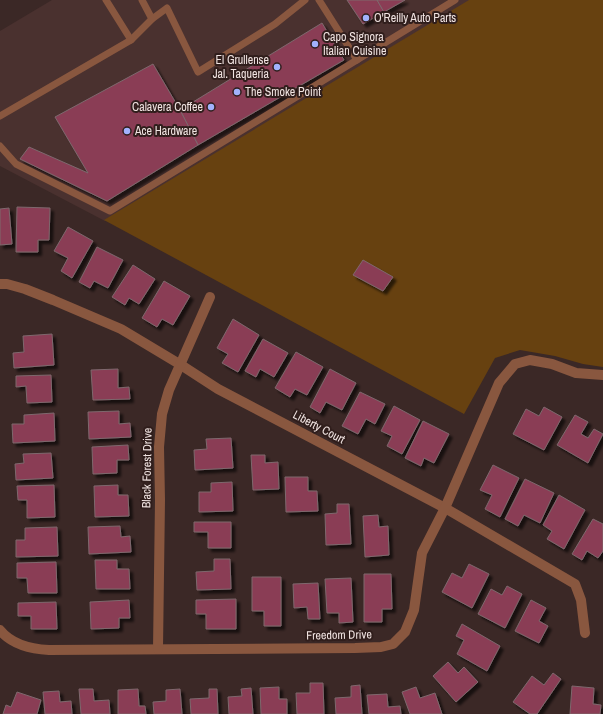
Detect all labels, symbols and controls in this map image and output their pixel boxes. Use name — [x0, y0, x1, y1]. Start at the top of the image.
place label: O'Reilly Auto Parts — [374, 10, 456, 26]
marker: O'Reilly Auto Parts — [361, 13, 371, 23]
place label: Capo Signora Italian Cuisine — [323, 29, 386, 59]
marker: Capo Signora Italian Cuisine — [310, 39, 320, 49]
place label: El Grullense Jal. Taqueria — [213, 52, 270, 82]
marker: El Grullense Jal. Taqueria — [272, 62, 282, 72]
place label: The Smoke Point — [245, 84, 321, 100]
marker: The Smoke Point — [232, 87, 242, 97]
place label: Calavera Coffee — [132, 99, 203, 115]
marker: Calavera Coffee — [206, 102, 216, 112]
place label: Ace Hardware — [134, 123, 197, 139]
marker: Ace Hardware — [122, 126, 132, 136]
street label: Liberty Court — [290, 407, 348, 448]
street label: Black Forest Drive — [138, 428, 156, 508]
street label: Freedom Drive — [306, 626, 372, 644]

